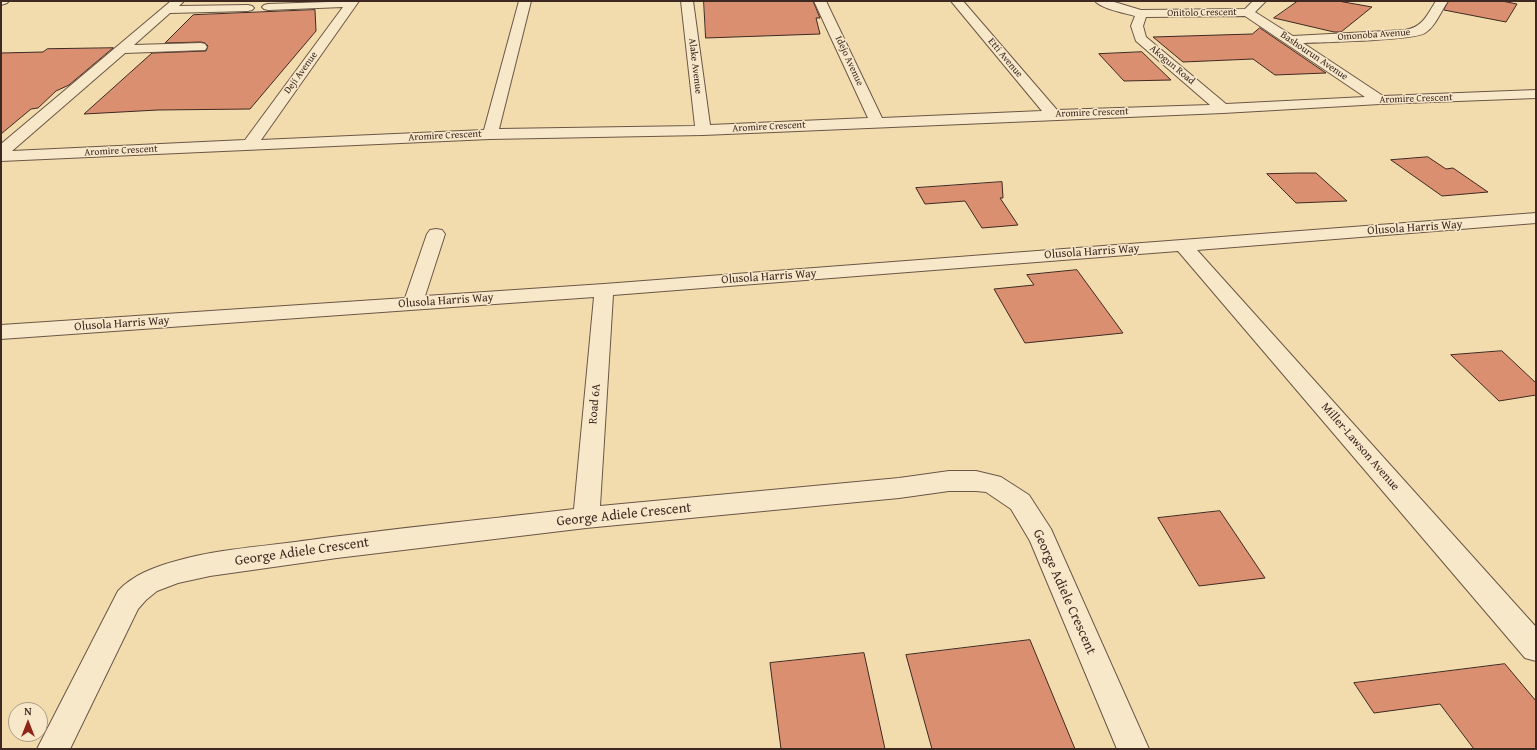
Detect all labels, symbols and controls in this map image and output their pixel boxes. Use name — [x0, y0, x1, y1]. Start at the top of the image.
street label: Onitolo Crescent — [1167, 6, 1237, 20]
street label: Omonoba Avenue — [1337, 26, 1411, 44]
street label: Bashourun Avenue — [1278, 29, 1350, 83]
street label: Idejo Avenue — [832, 34, 866, 88]
street label: Etti Avenue — [985, 36, 1025, 80]
street label: Alake Avenue — [686, 37, 704, 95]
street label: Akogun Road — [1147, 43, 1197, 87]
street label: Deji Avenue — [282, 50, 320, 96]
street label: Aromire Crescent — [1379, 92, 1453, 106]
street label: Aromire Crescent — [1055, 106, 1129, 120]
street label: Aromire Crescent — [732, 119, 806, 135]
street label: Aromire Crescent — [408, 128, 482, 144]
street label: Aromire Crescent — [84, 143, 158, 159]
street label: Olusola Harris Way — [1367, 217, 1463, 239]
street label: Olusola Harris Way — [1044, 241, 1140, 263]
street label: Olusola Harris Way — [721, 266, 817, 288]
street label: Olusola Harris Way — [398, 290, 494, 312]
street label: Olusola Harris Way — [74, 313, 170, 335]
street label: Road 6A — [586, 383, 604, 425]
street label: Miller-Lawson Avenue — [1318, 400, 1402, 494]
street label: George Adiele Crescent — [556, 500, 692, 530]
street label: George Adiele Crescent — [1029, 527, 1099, 657]
street label: George Adiele Crescent — [234, 534, 370, 570]
north arrow — [8, 702, 48, 742]
text: N — [24, 703, 32, 719]

